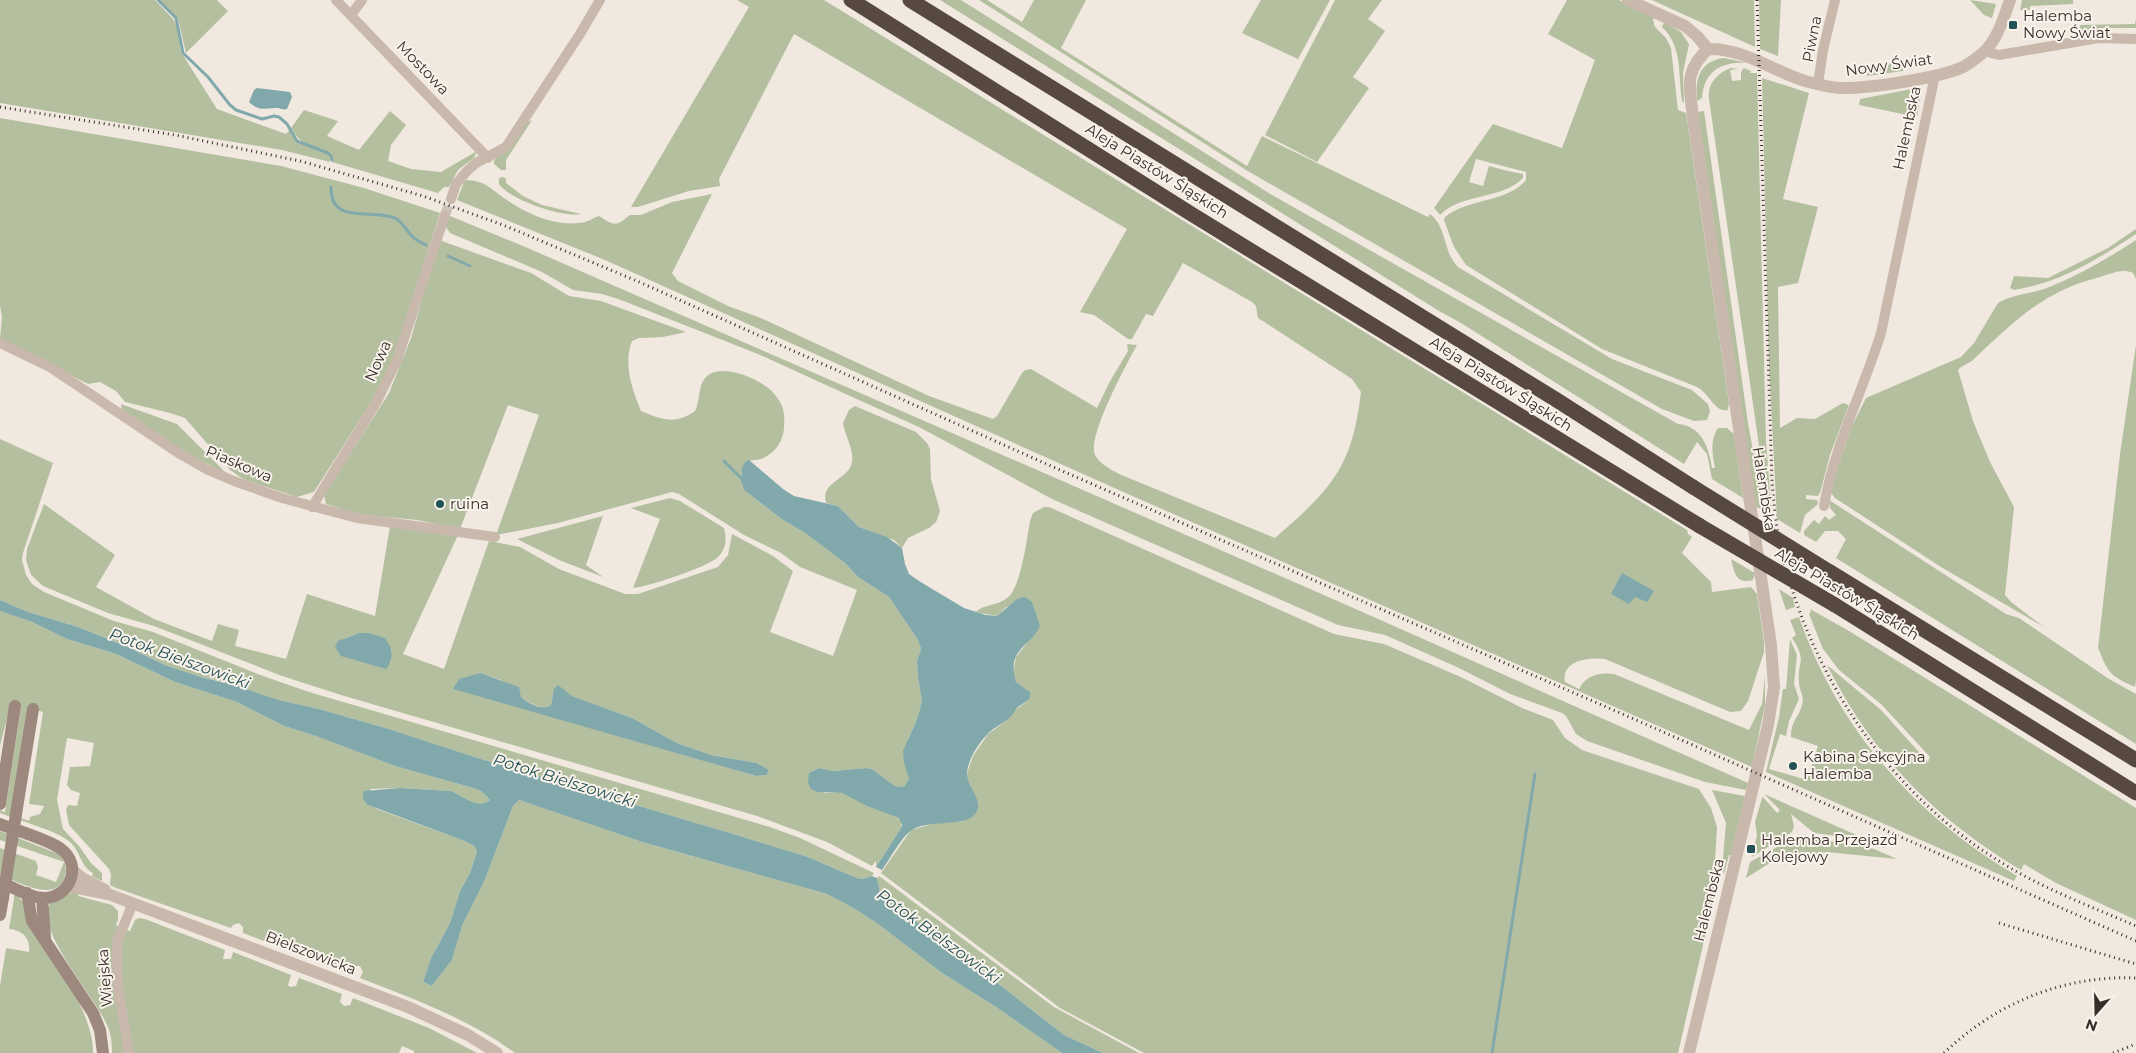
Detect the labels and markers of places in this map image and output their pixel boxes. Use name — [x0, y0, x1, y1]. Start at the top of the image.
place label: Halemba Nowy Świat — [2023, 6, 2111, 42]
marker: Halemba Nowy Świat — [2007, 19, 2019, 31]
place label: ruina — [450, 494, 489, 513]
marker: ruina — [434, 498, 446, 510]
place label: Kabina Sekcyjna Halemba — [1803, 747, 1926, 783]
marker: Kabina Sekcyjna Halemba — [1787, 760, 1799, 772]
place label: Halemba Przejazd Kolejowy — [1761, 830, 1898, 866]
marker: Halemba Przejazd Kolejowy — [1745, 843, 1757, 855]

